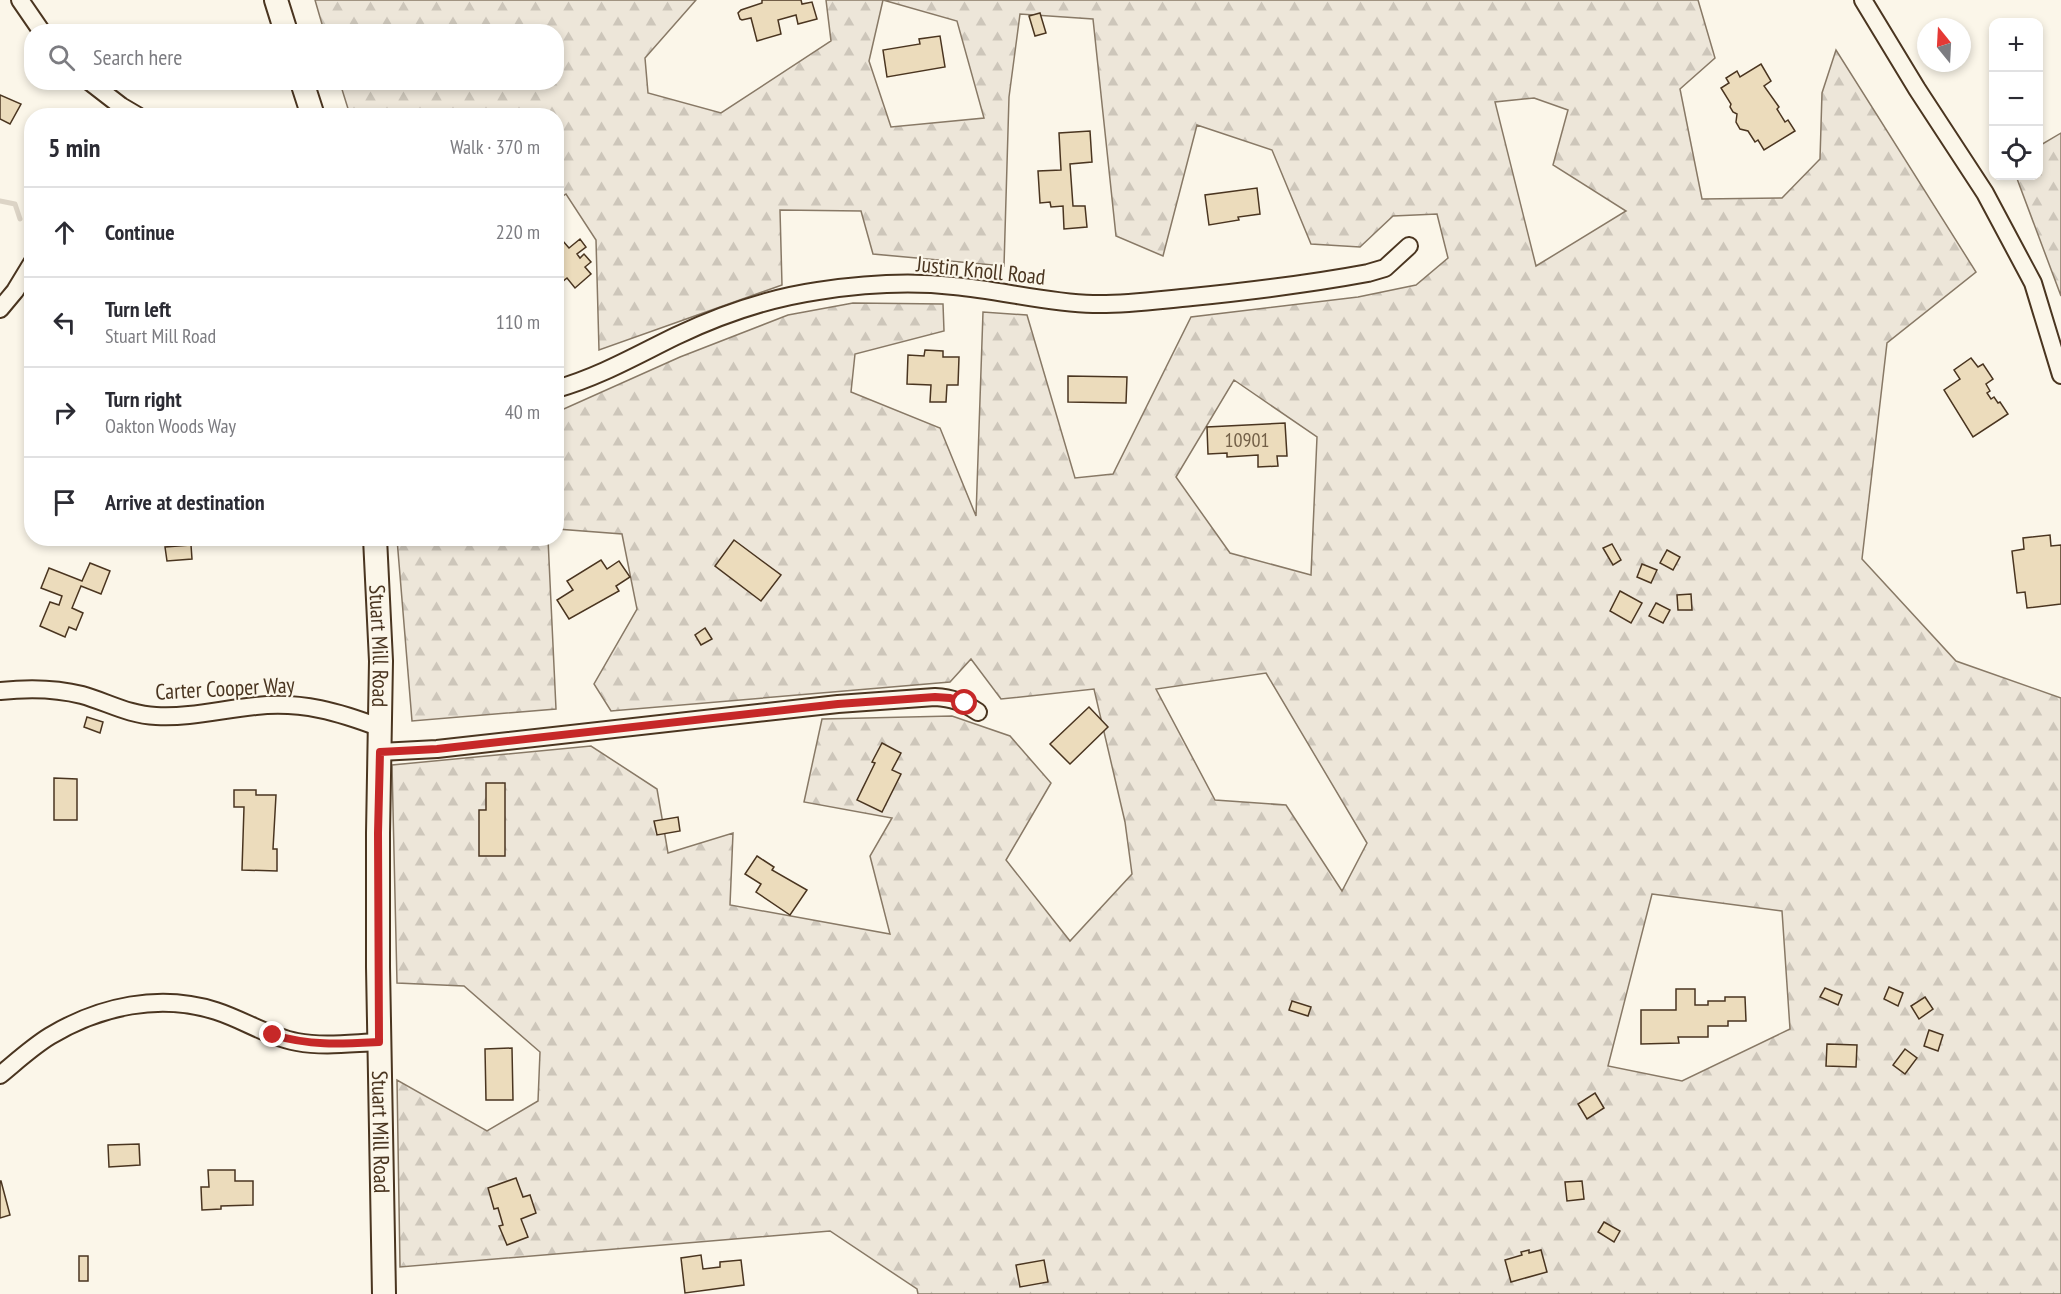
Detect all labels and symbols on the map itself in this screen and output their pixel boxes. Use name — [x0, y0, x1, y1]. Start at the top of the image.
north arrow — [1917, 18, 1971, 72]
street label: Justin Knoll Road — [914, 249, 1047, 291]
house number: 10901 — [1225, 427, 1270, 453]
street label: Stuart Mill Road — [363, 584, 395, 707]
street label: Carter Cooper Way — [155, 670, 296, 706]
route start — [951, 689, 977, 715]
route end — [259, 1021, 285, 1047]
street label: Stuart Mill Road — [366, 1070, 396, 1193]

